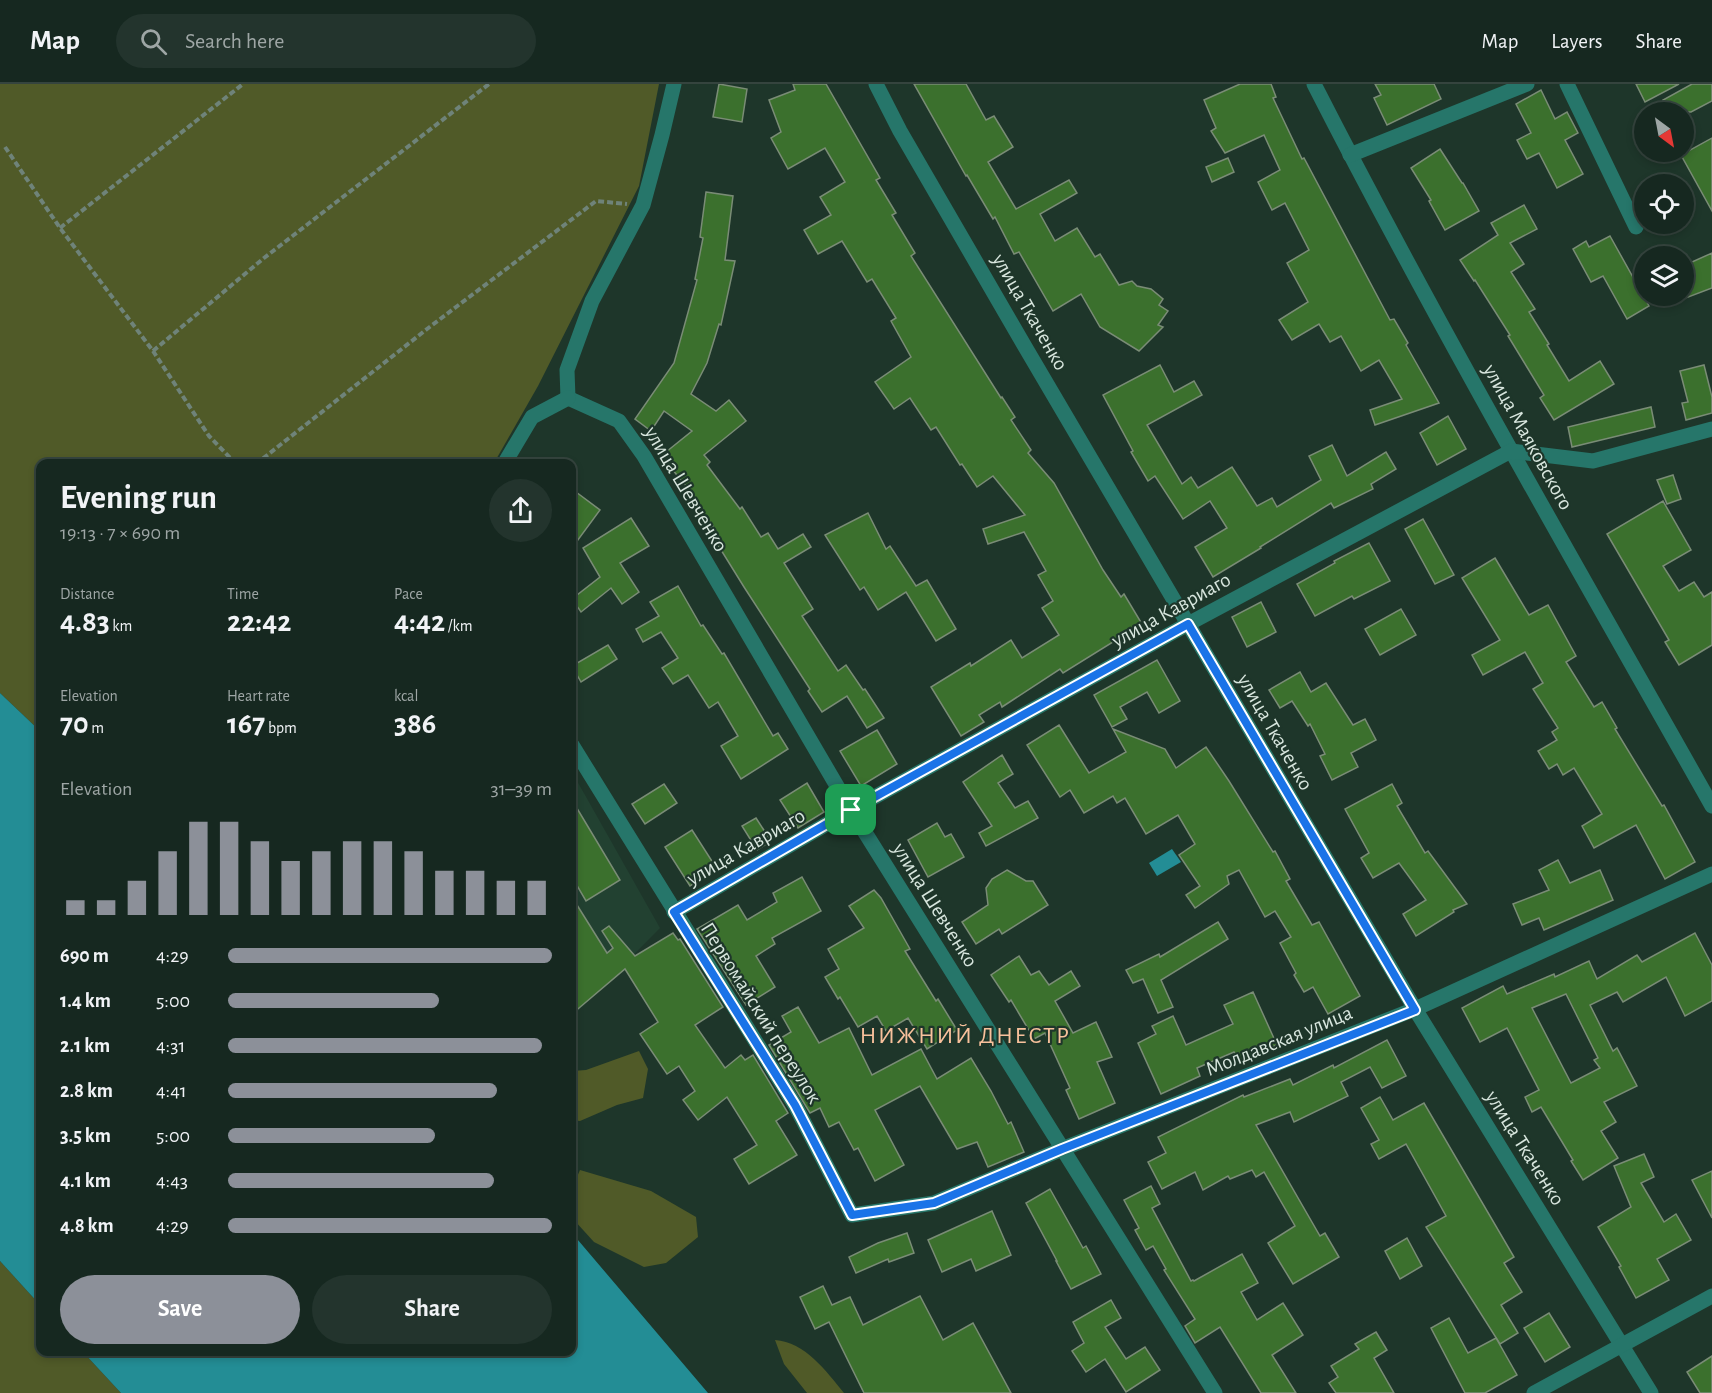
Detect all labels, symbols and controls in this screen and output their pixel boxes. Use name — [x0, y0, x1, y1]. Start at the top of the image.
search box — [116, 14, 536, 68]
icon: search — [137, 25, 170, 58]
text: Map — [30, 27, 80, 55]
text: Search here — [185, 30, 284, 52]
text: Map — [1482, 31, 1518, 52]
text: Layers — [1551, 31, 1602, 52]
text: Share — [1635, 31, 1682, 52]
north arrow — [1634, 102, 1694, 162]
map controls — [1634, 102, 1694, 306]
button: locate — [1634, 174, 1694, 234]
button: layers — [1634, 246, 1694, 306]
street label: улица Ткаченко — [988, 249, 1072, 374]
street label: улица Маяковского — [1479, 360, 1577, 513]
street label: улица Шевченко — [640, 422, 732, 555]
button: share — [489, 479, 552, 542]
text: Evening run — [60, 482, 217, 515]
text: 19:13 · 7 × 690 m — [60, 523, 180, 543]
street label: улица Кавриаго — [1107, 569, 1234, 652]
text: Distance — [60, 586, 114, 602]
text: Time — [227, 586, 259, 602]
text: Pace — [394, 586, 423, 602]
text: 4.83 — [60, 607, 110, 637]
text: 22:42 — [227, 607, 291, 637]
text: 4:42 — [394, 607, 445, 637]
text: km — [110, 618, 132, 634]
text: /km — [445, 618, 473, 634]
street label: улица Ткаченко — [1233, 669, 1317, 794]
text: Elevation — [60, 688, 118, 704]
text: Heart rate — [227, 688, 290, 704]
text: kcal — [394, 688, 418, 704]
text: 70 — [60, 709, 89, 739]
text: 167 — [227, 709, 265, 739]
text: 386 — [394, 709, 436, 739]
text: m — [89, 720, 104, 736]
text: bpm — [265, 720, 297, 736]
text: Elevation — [60, 779, 132, 799]
text: 31–39 m — [490, 779, 552, 799]
pin — [825, 784, 876, 835]
icon: arrive — [834, 793, 867, 826]
street label: улица Кавриаго — [682, 805, 809, 890]
street label: улица Шевченко — [888, 838, 981, 971]
street label: Первомайский переулок — [697, 919, 825, 1107]
text: 690 m — [60, 946, 109, 966]
text: 4:29 — [156, 946, 189, 966]
text: 1.4 km — [60, 991, 111, 1011]
text: 5:00 — [156, 991, 190, 1011]
street label: Молдавская улица — [1203, 1002, 1356, 1080]
district label: НИЖНИЙ ДНЕСТР — [860, 1024, 1070, 1048]
text: 2.1 km — [60, 1036, 110, 1056]
text: 4:31 — [156, 1036, 185, 1056]
text: 2.8 km — [60, 1081, 113, 1101]
text: 4:41 — [156, 1081, 187, 1101]
street label: улица Ткаченко — [1481, 1086, 1569, 1209]
text: 3.5 km — [60, 1126, 111, 1146]
text: 5:00 — [156, 1126, 190, 1146]
text: 4.1 km — [60, 1171, 111, 1191]
text: 4:43 — [156, 1171, 188, 1191]
text: 4.8 km — [60, 1216, 114, 1236]
text: 4:29 — [156, 1216, 189, 1236]
button: Save — [60, 1275, 300, 1344]
button: Share — [312, 1275, 552, 1344]

